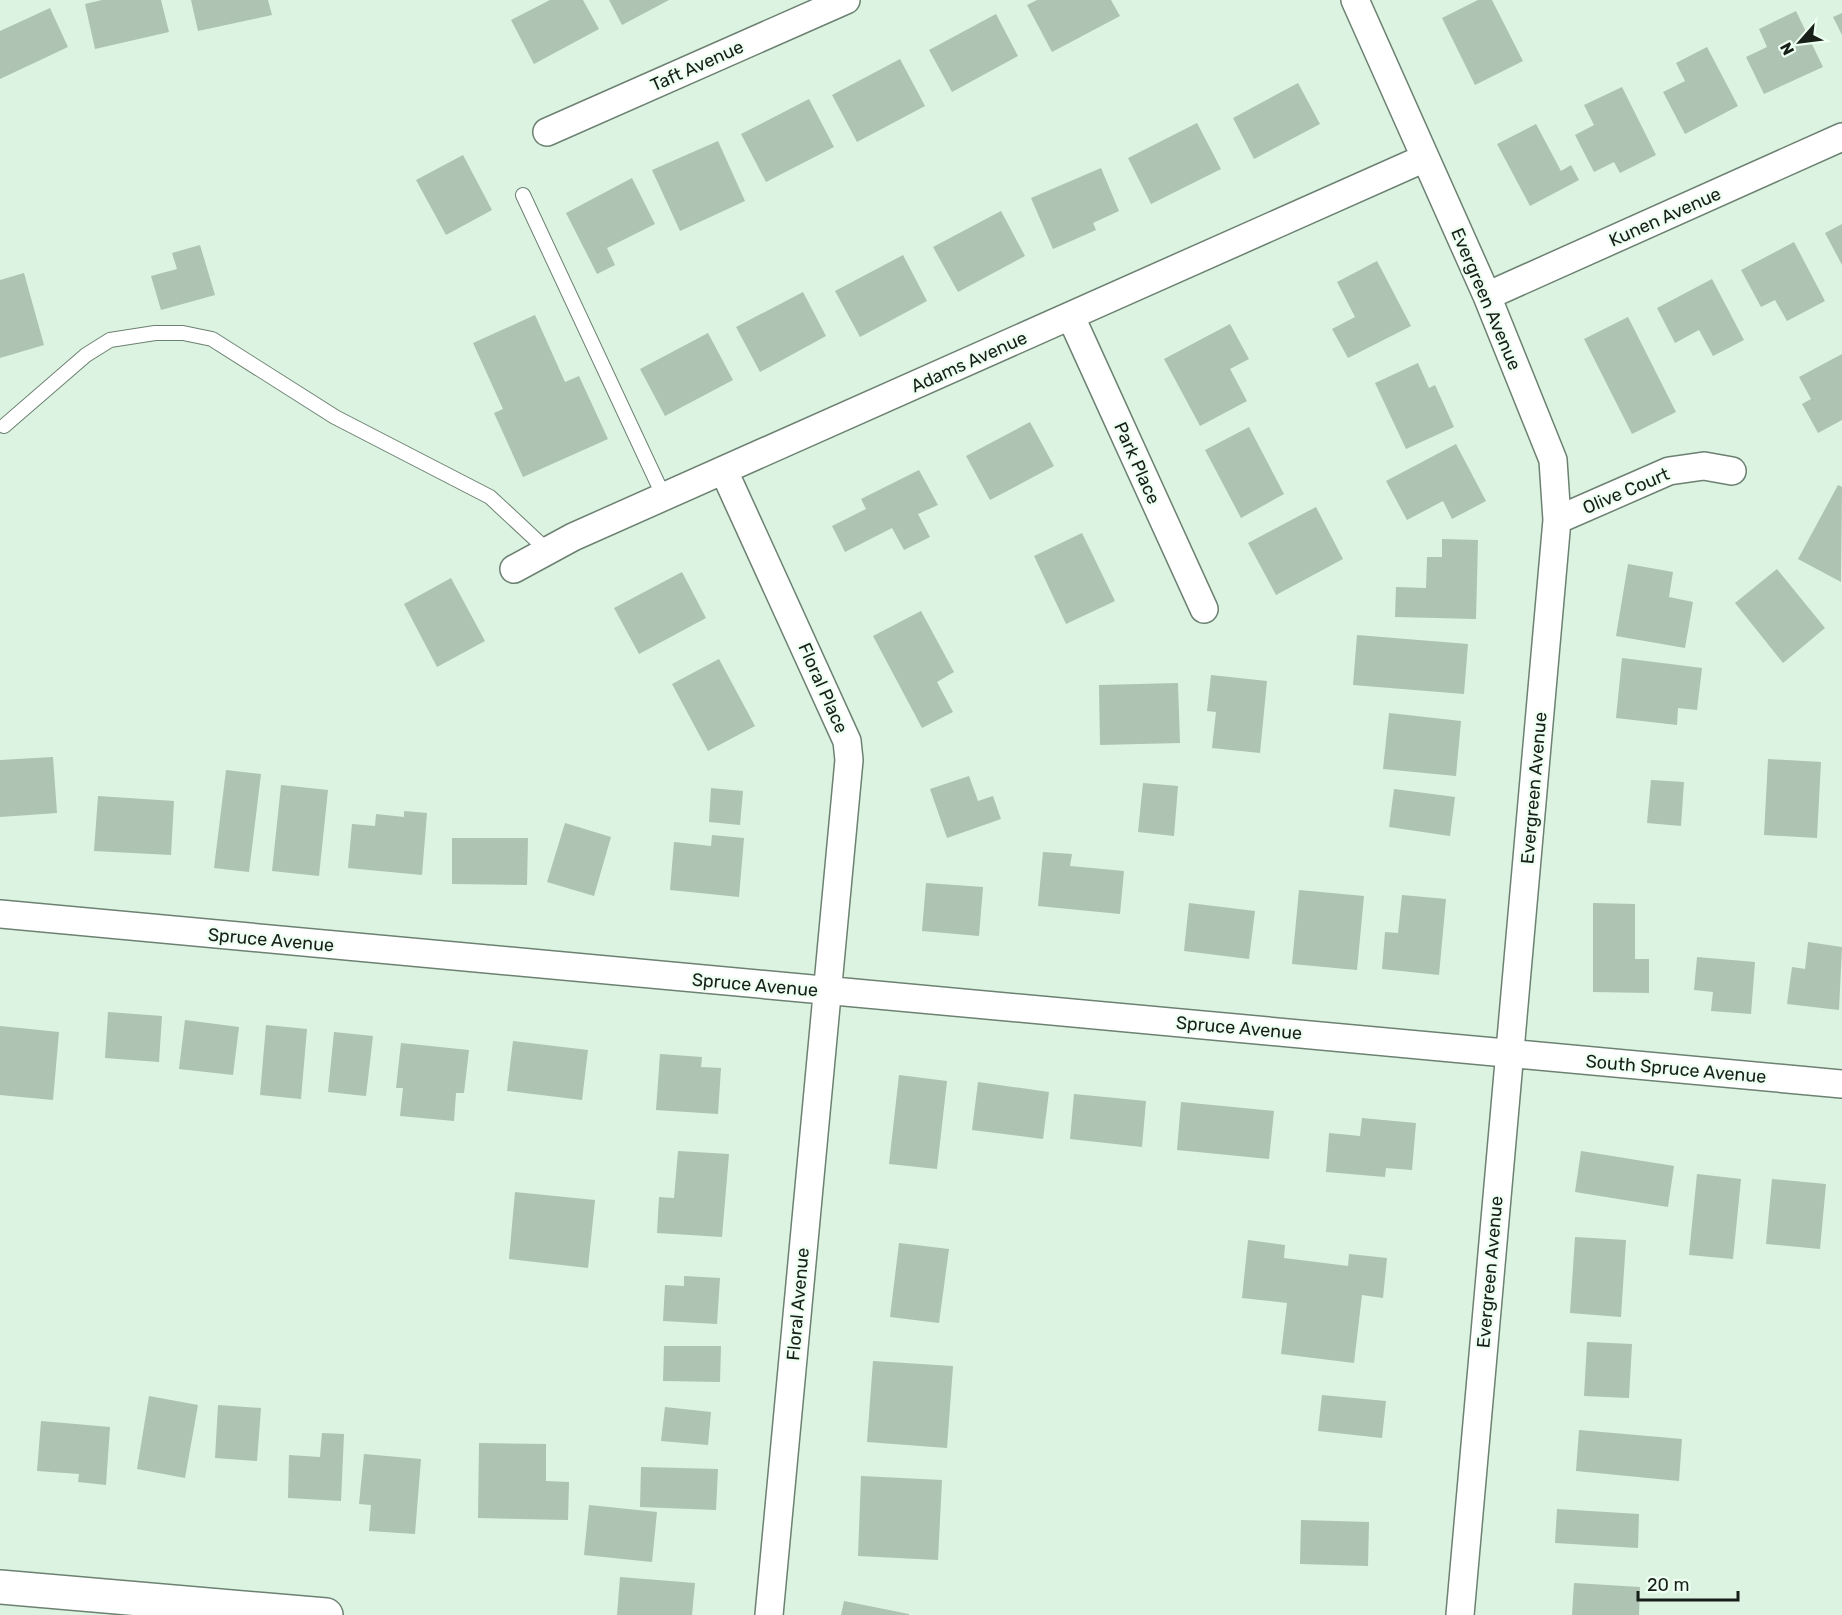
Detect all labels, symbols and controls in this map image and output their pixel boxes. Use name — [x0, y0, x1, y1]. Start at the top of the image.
north arrow — [1770, 12, 1830, 72]
street label: Taft Avenue — [647, 36, 747, 96]
text: N — [1776, 39, 1798, 58]
street label: Kunen Avenue — [1606, 183, 1724, 251]
street label: Evergreen Avenue — [1446, 225, 1526, 373]
street label: Adams Avenue — [908, 327, 1030, 397]
street label: Park Place — [1109, 419, 1165, 507]
street label: Olive Court — [1579, 463, 1673, 519]
street label: Floral Place — [793, 639, 853, 737]
street label: Evergreen Avenue — [1516, 711, 1552, 865]
street label: Spruce Avenue — [207, 924, 335, 956]
street label: Spruce Avenue — [691, 969, 819, 1001]
street label: Spruce Avenue — [1175, 1012, 1303, 1044]
street label: South Spruce Avenue — [1585, 1050, 1767, 1088]
street label: Evergreen Avenue — [1472, 1195, 1508, 1349]
street label: Floral Avenue — [782, 1247, 814, 1361]
scale bar — [1638, 1564, 1738, 1602]
text: 20 m — [1647, 1574, 1689, 1596]

